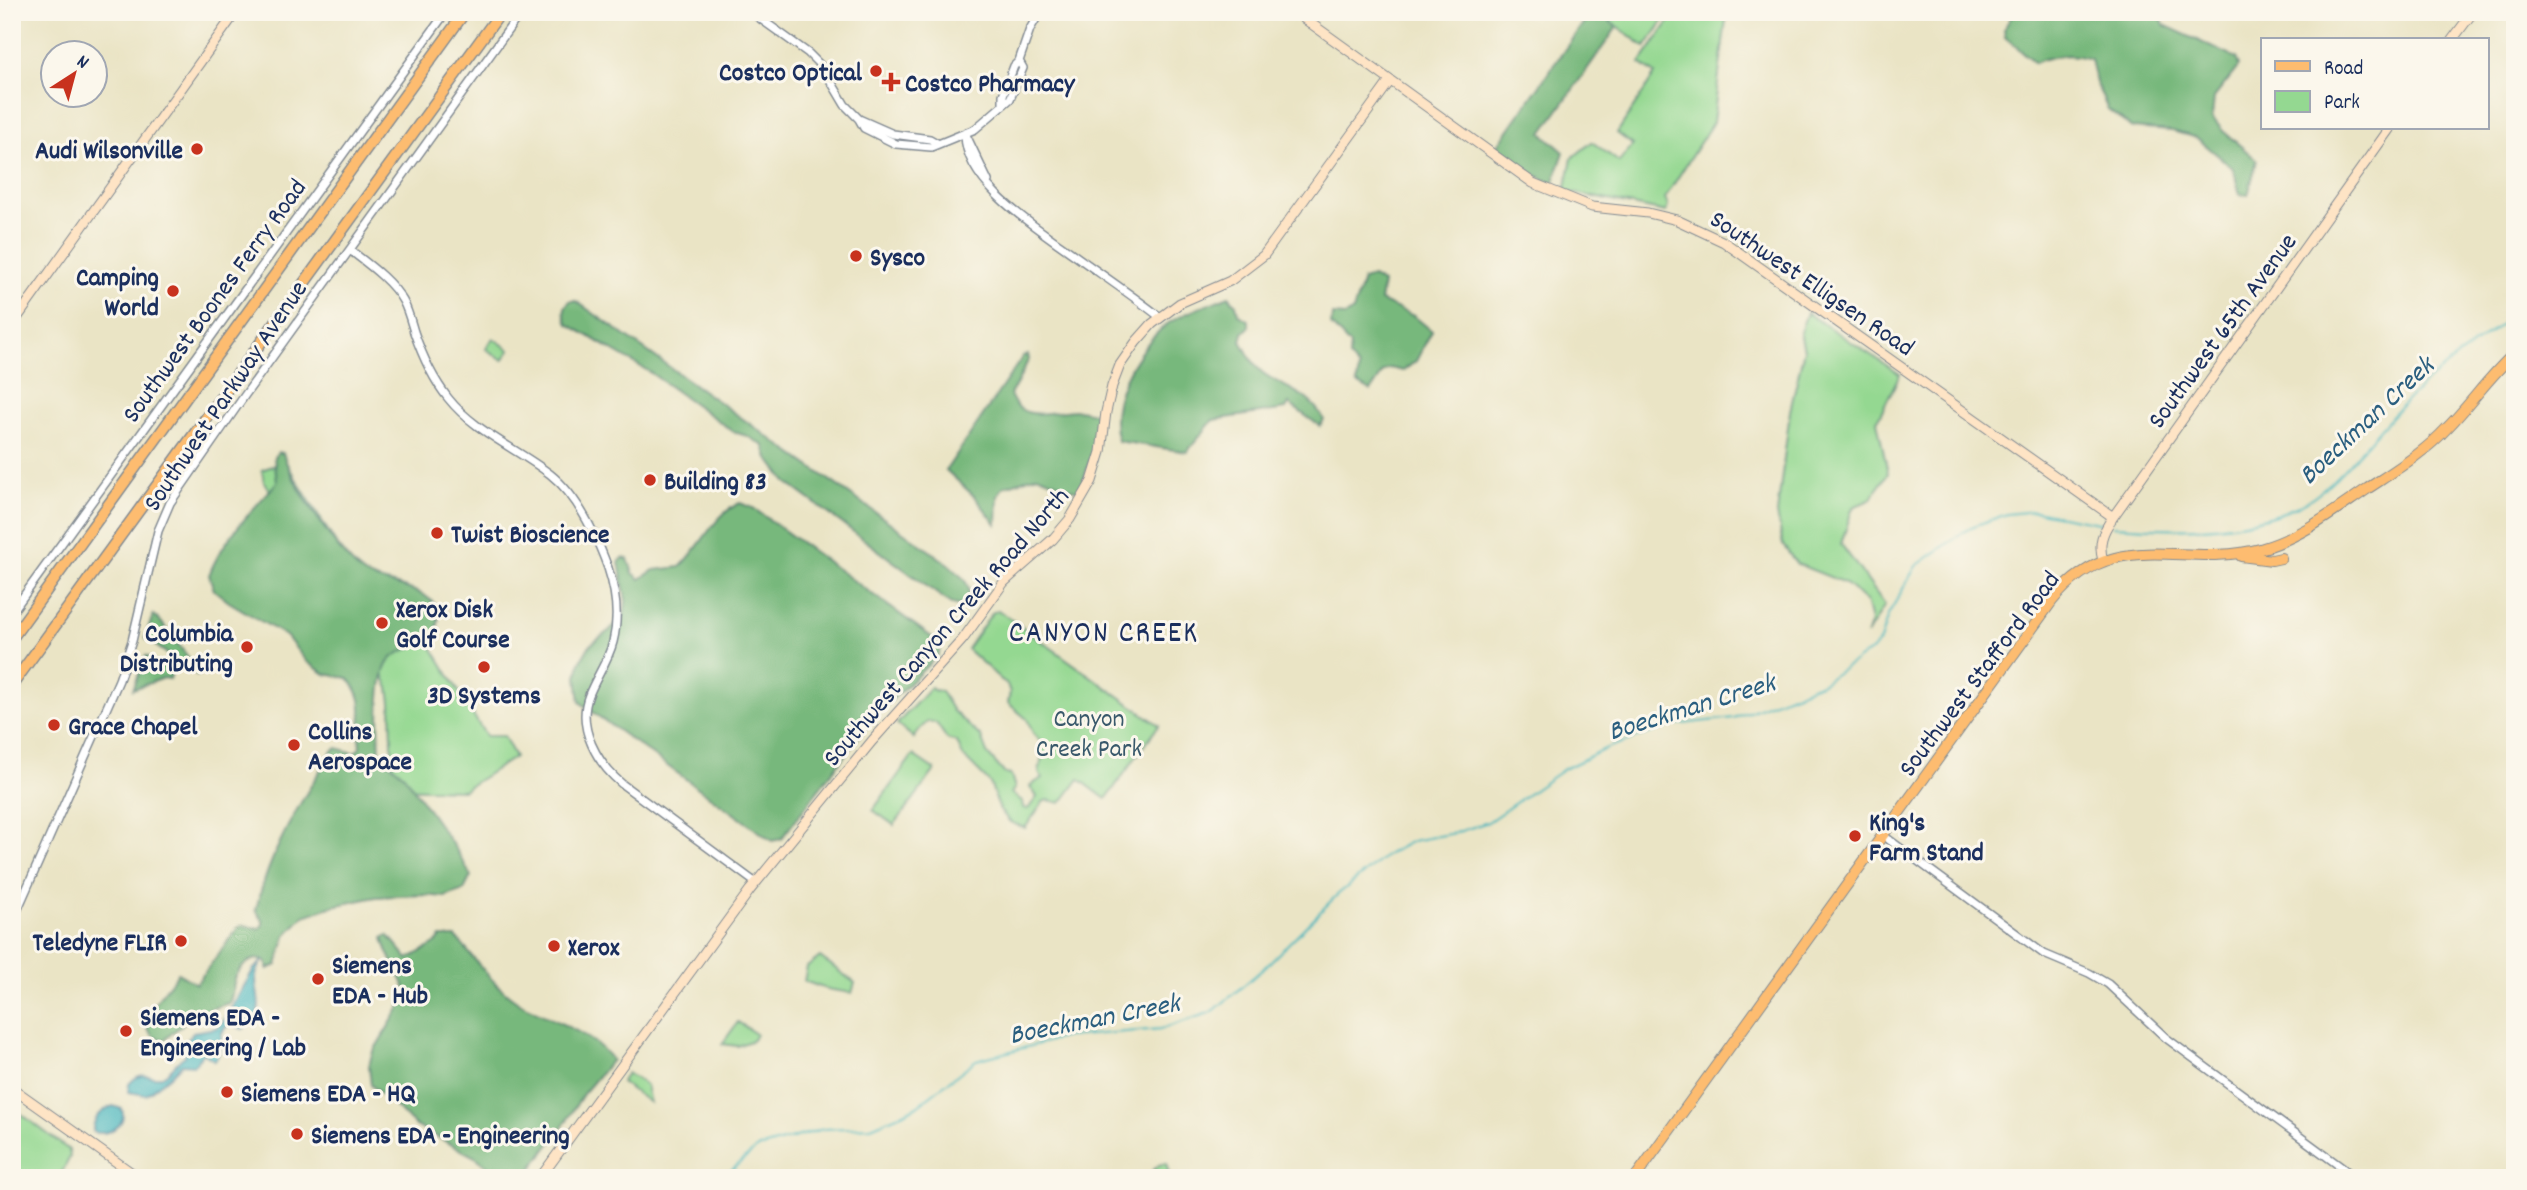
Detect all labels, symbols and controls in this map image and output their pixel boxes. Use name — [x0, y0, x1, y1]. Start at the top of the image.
north arrow — [38, 38, 108, 108]
legend — [2261, 38, 2488, 130]
text: N — [70, 49, 94, 77]
text: Road — [2324, 55, 2363, 85]
place label: Costco Optical — [719, 56, 863, 93]
marker: Costco Optical — [868, 63, 884, 79]
place label: Costco Pharmacy — [905, 67, 1076, 104]
marker: Costco Pharmacy — [883, 74, 899, 90]
text: Park — [2324, 89, 2360, 119]
place label: Audi Wilsonville — [35, 134, 183, 171]
marker: Audi Wilsonville — [189, 141, 205, 157]
street label: Southwest Boones Ferry Road — [115, 172, 317, 432]
street label: Southwest Elligsen Road — [1701, 203, 1921, 367]
street label: Southwest 65th Avenue — [2140, 227, 2308, 438]
place label: Sysco — [870, 241, 925, 278]
marker: Sysco — [848, 248, 864, 264]
place label: Camping World — [76, 261, 159, 328]
street label: Southwest Parkway Avenue — [136, 274, 318, 520]
marker: Camping World — [165, 283, 181, 299]
water label: Boeckman Creek — [2292, 347, 2447, 496]
place label: Building 83 — [664, 465, 767, 502]
marker: Building 83 — [642, 472, 658, 488]
street label: Southwest Canyon Creek Road North — [816, 480, 1080, 776]
place label: Twist Bioscience — [451, 518, 610, 555]
marker: Twist Bioscience — [429, 525, 445, 541]
street label: Southwest Stafford Road — [1891, 564, 2071, 786]
place label: Xerox Disk Golf Course — [396, 593, 510, 660]
district label: CANYON CREEK — [1009, 614, 1199, 657]
marker: Xerox Disk Golf Course — [374, 615, 390, 631]
place label: Columbia Distributing — [120, 617, 234, 684]
marker: Columbia Distributing — [239, 639, 255, 655]
marker: 3D Systems — [476, 659, 492, 675]
water label: Boeckman Creek — [1604, 665, 1783, 754]
place label: 3D Systems — [427, 679, 541, 716]
park label: Canyon Creek Park — [1036, 702, 1142, 769]
place label: Grace Chapel — [68, 710, 198, 747]
place label: Collins Aerospace — [308, 715, 412, 782]
marker: Grace Chapel — [46, 717, 62, 733]
marker: Collins Aerospace — [286, 737, 302, 753]
place label: King's Farm Stand — [1869, 806, 1984, 873]
marker: King's Farm Stand — [1847, 828, 1863, 844]
place label: Teledyne FLIR — [32, 926, 167, 963]
place label: Xerox — [568, 931, 620, 968]
marker: Teledyne FLIR — [173, 933, 189, 949]
marker: Xerox — [546, 938, 562, 954]
place label: Siemens EDA - Hub — [332, 949, 428, 1016]
marker: Siemens EDA - Hub — [310, 971, 326, 987]
water label: Boeckman Creek — [1006, 985, 1186, 1058]
place label: Siemens EDA - Engineering / Lab — [140, 1001, 306, 1068]
marker: Siemens EDA - Engineering / Lab — [118, 1023, 134, 1039]
place label: Siemens EDA - HQ — [241, 1077, 416, 1114]
marker: Siemens EDA - HQ — [219, 1084, 235, 1100]
place label: Siemens EDA - Engineering — [311, 1119, 570, 1156]
marker: Siemens EDA - Engineering — [289, 1126, 305, 1142]

